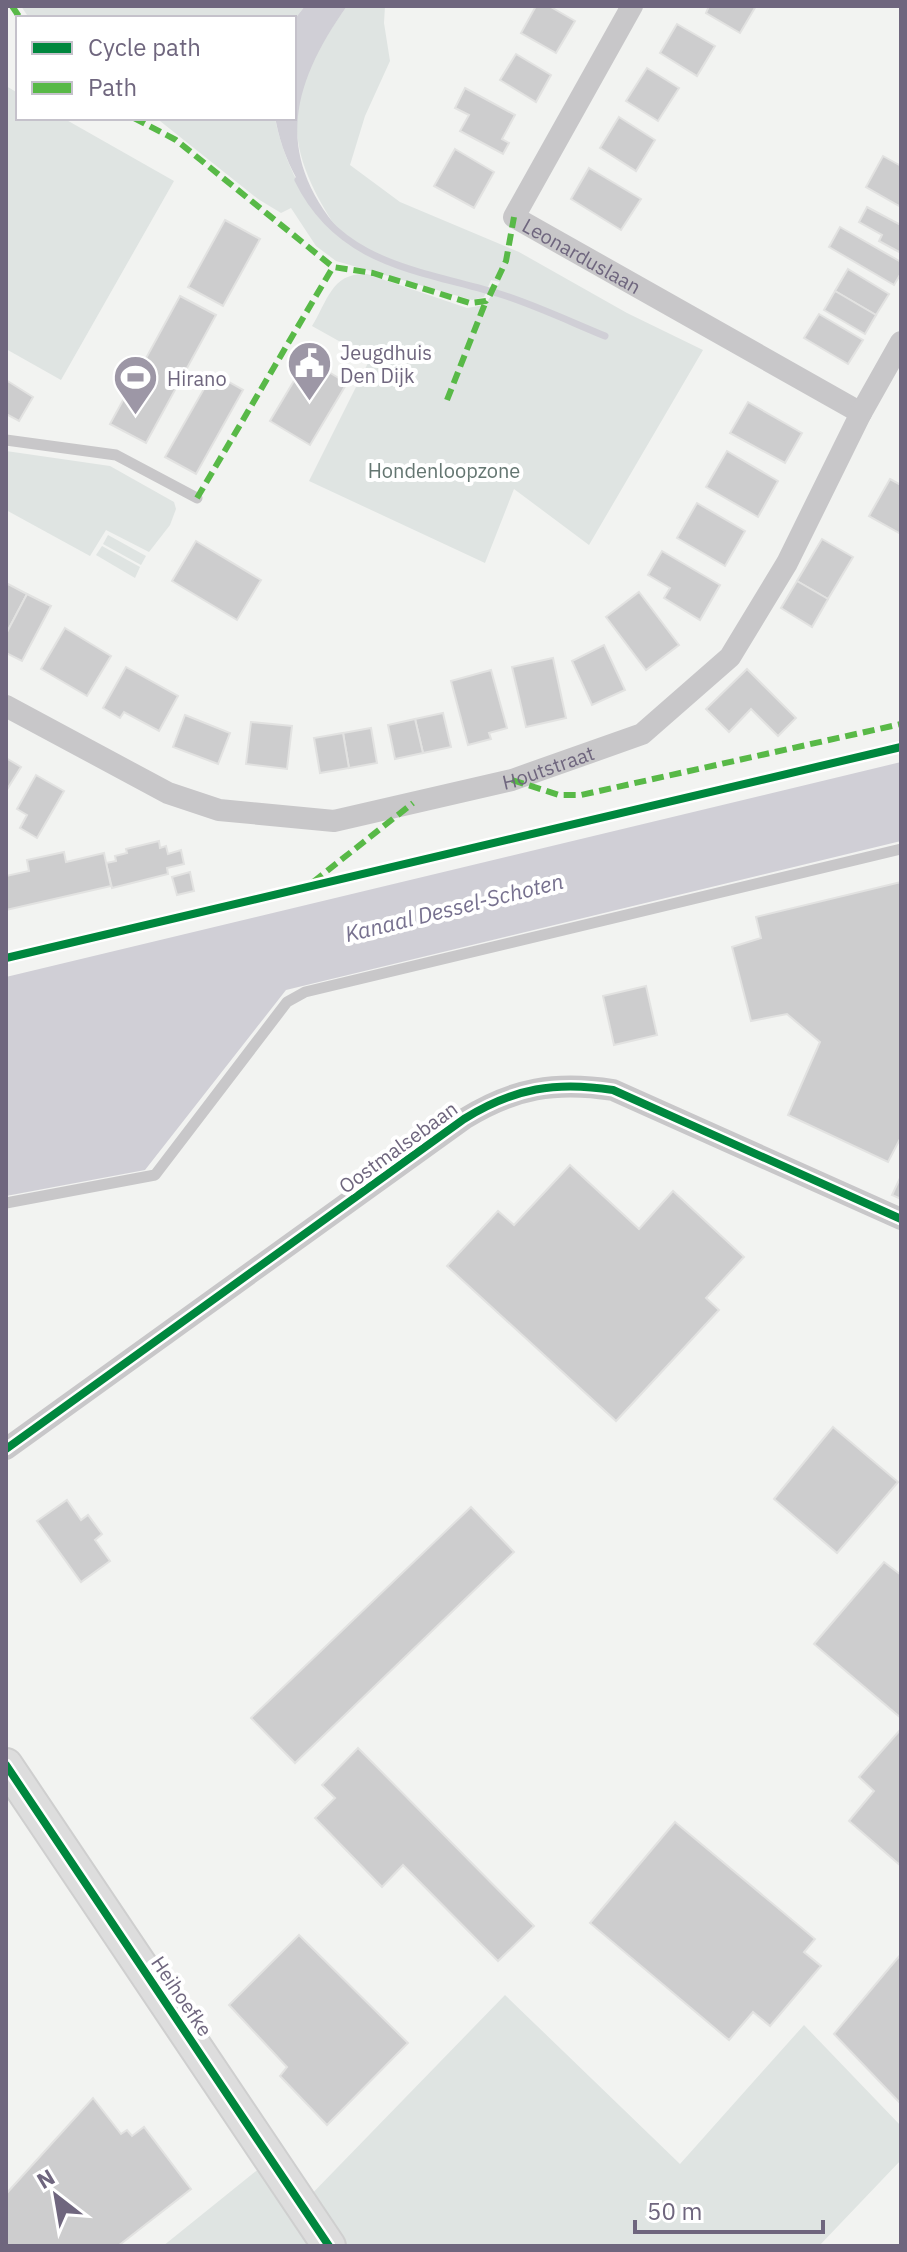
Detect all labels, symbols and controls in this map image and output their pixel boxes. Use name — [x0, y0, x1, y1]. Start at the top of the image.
legend — [16, 16, 296, 120]
text: Cycle path — [88, 31, 201, 63]
text: Path — [88, 71, 137, 103]
street label: Leonarduslaan — [518, 211, 646, 300]
public building icon: Jeugdhuis Den Dijk — [285, 339, 333, 402]
place label: Jeugdhuis Den Dijk — [340, 339, 432, 389]
sports icon: Hirano — [112, 354, 160, 417]
place label: Hirano — [167, 365, 227, 392]
park label: Hondenloopzone — [368, 457, 520, 484]
street label: Houtstraat — [499, 739, 598, 795]
water label: Kanaal Dessel-Schoten — [342, 866, 566, 948]
street label: Oostmalsebaan — [333, 1095, 463, 1199]
street label: Heihoefke — [145, 1951, 219, 2041]
north arrow — [16, 2156, 96, 2236]
text: N — [31, 2162, 60, 2195]
scale bar — [635, 2184, 823, 2234]
text: 50 m — [647, 2195, 702, 2227]

